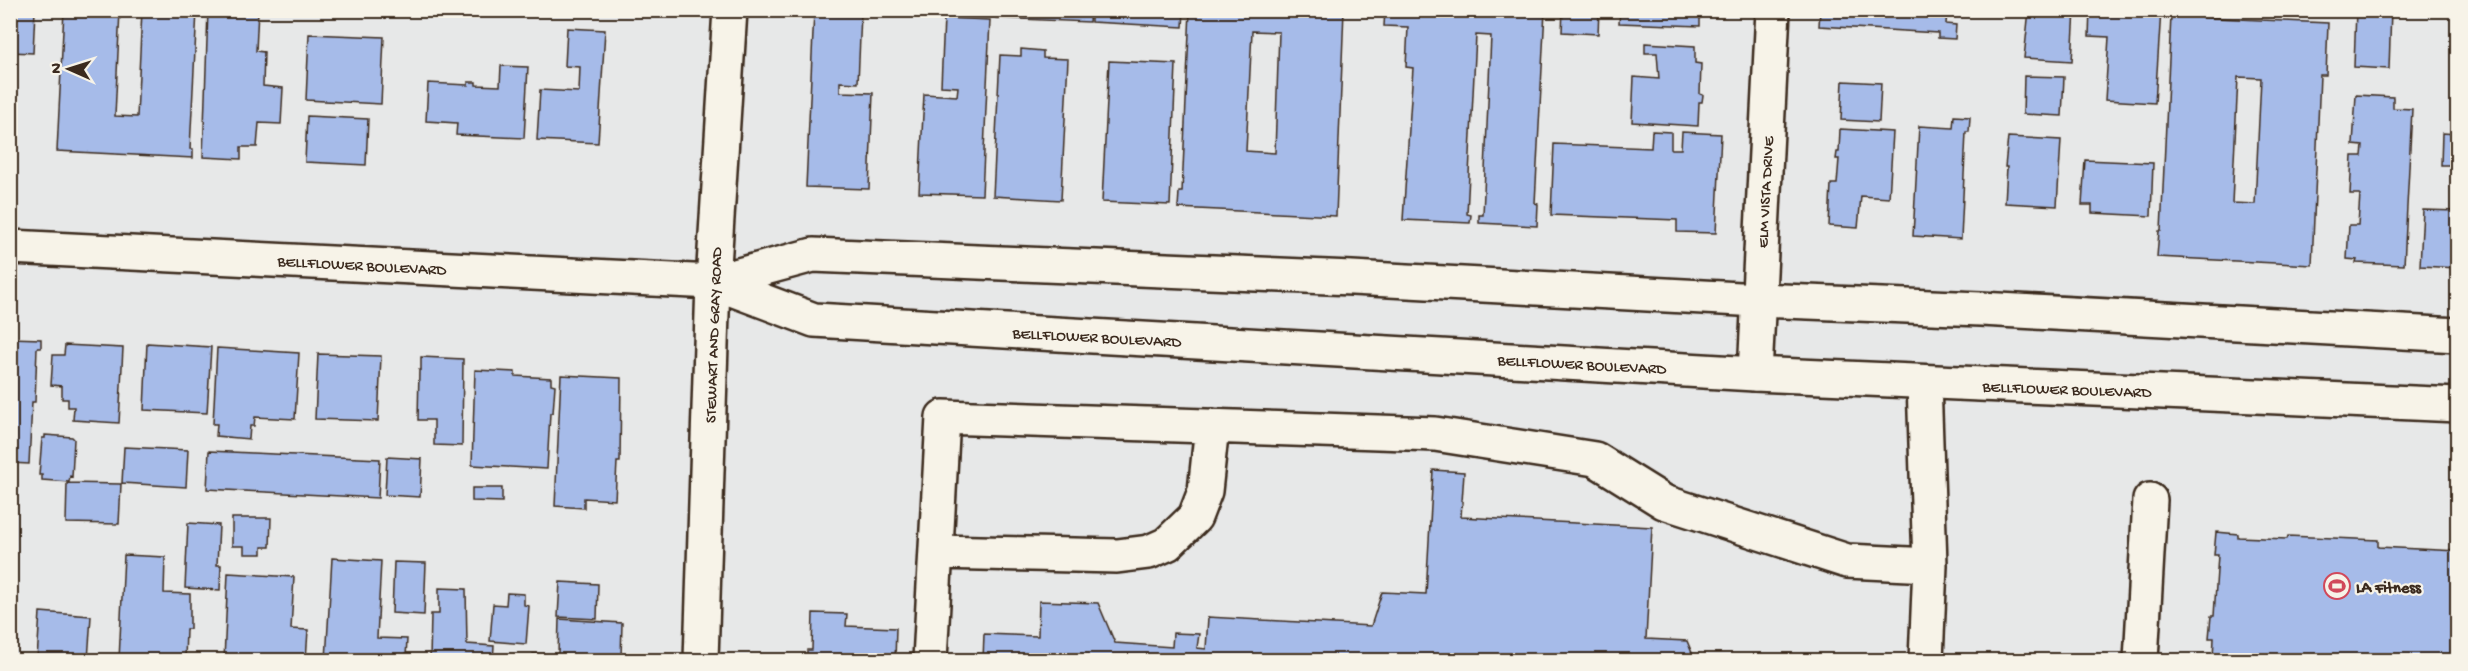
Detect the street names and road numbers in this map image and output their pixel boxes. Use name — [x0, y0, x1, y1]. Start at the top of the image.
street label: ELM VISTA DRIVE — [1755, 135, 1780, 249]
street label: STEWART AND GRAY ROAD — [703, 246, 728, 423]
street label: BELLFLOWER BOULEVARD — [276, 254, 447, 281]
street label: BELLFLOWER BOULEVARD — [1011, 326, 1182, 353]
street label: BELLFLOWER BOULEVARD — [1496, 353, 1667, 380]
street label: BELLFLOWER BOULEVARD — [1981, 379, 2152, 404]

